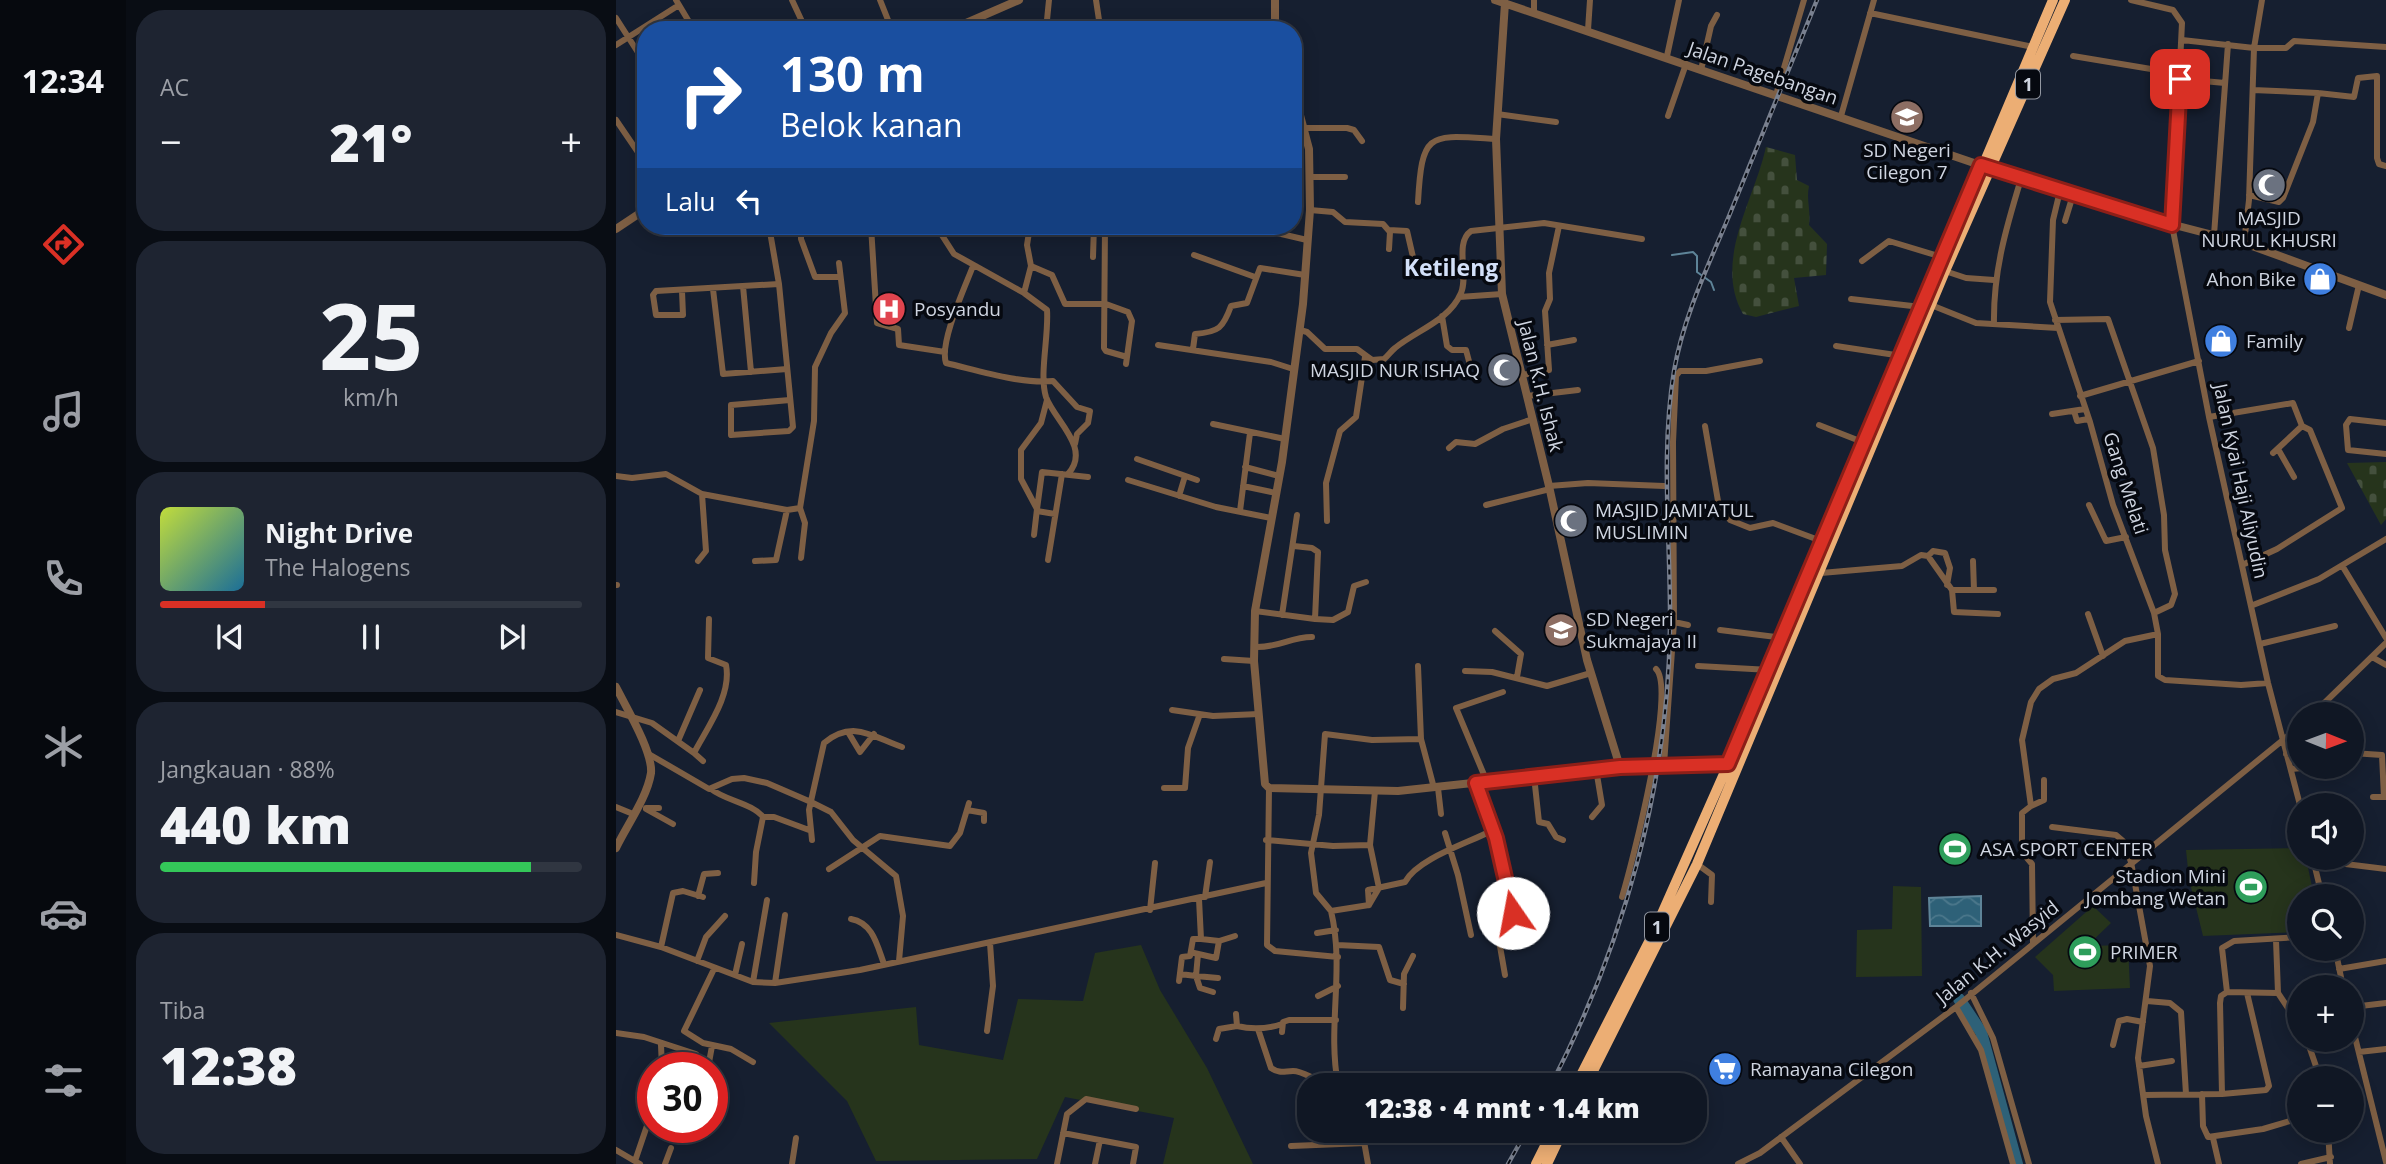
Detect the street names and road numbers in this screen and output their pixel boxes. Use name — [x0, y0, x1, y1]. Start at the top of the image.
street label: Jalan Pagebangan — [1683, 35, 1841, 111]
road number: 1 — [2016, 70, 2040, 98]
street label: Jalan K.H. Ishak — [1512, 316, 1570, 455]
street label: Jalan Kyai Haji Aliyudin — [2207, 379, 2274, 581]
street label: Gang Melati — [2097, 429, 2155, 537]
street label: Jalan K.H. Wasyid — [1928, 894, 2064, 1011]
road number: 1 — [1645, 912, 1669, 942]

